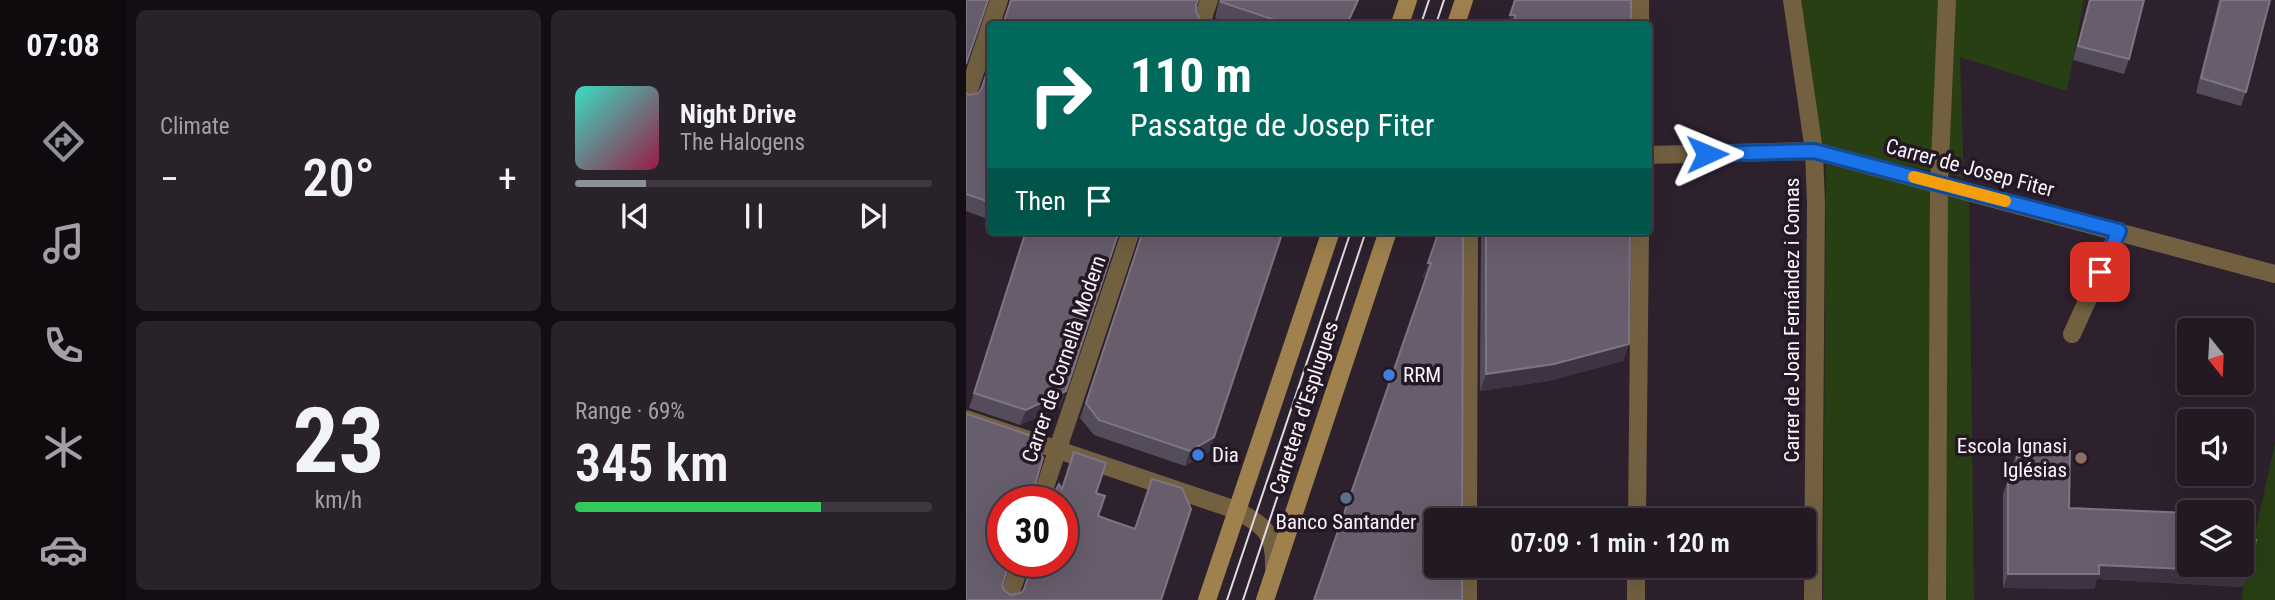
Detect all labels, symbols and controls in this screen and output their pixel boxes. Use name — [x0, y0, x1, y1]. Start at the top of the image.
text: 07:08 — [26, 26, 100, 64]
text: 110 m — [1130, 47, 1252, 104]
icon: right — [1015, 49, 1106, 140]
text: Night Drive — [680, 99, 796, 129]
text: Passatge de Josep Fiter — [1130, 106, 1434, 144]
text: Climate — [160, 113, 230, 140]
icon: directions — [39, 117, 88, 166]
position arrow — [1670, 117, 1744, 191]
text: The Halogens — [680, 129, 805, 156]
street label: Carrer de Josep Fiter — [1883, 134, 2057, 202]
text: 20° — [302, 148, 375, 209]
text: − — [160, 157, 179, 201]
text: + — [498, 157, 517, 201]
street label: Carrer de Joan Fernández i Comas — [1780, 178, 1804, 462]
icon: arrive — [1080, 182, 1118, 220]
text: Then — [1015, 186, 1066, 216]
icon: previous — [616, 197, 654, 235]
icon: pause — [735, 197, 773, 235]
icon: next — [854, 197, 892, 235]
icon: music — [39, 219, 88, 268]
pin — [2070, 242, 2130, 302]
street label: Carrer de Cornellà Modern — [1017, 252, 1111, 466]
icon: arrive — [2081, 253, 2119, 291]
street label: Carretera d'Esplugues — [1265, 318, 1343, 498]
north arrow — [2177, 318, 2254, 396]
map controls — [2177, 318, 2254, 577]
icon: phone — [39, 321, 88, 370]
place label: RRM — [1403, 363, 1441, 387]
marker: RRM — [1381, 367, 1397, 383]
text: 23 — [293, 388, 384, 494]
text: Range · 69% — [575, 398, 685, 425]
button: sound — [2177, 409, 2254, 486]
icon: climate — [39, 423, 88, 472]
text: 345 km — [575, 433, 729, 494]
place label: Escola Ignasi Iglésias — [1957, 434, 2067, 482]
place label: Dia — [1212, 443, 1239, 467]
marker: Dia — [1190, 447, 1206, 463]
marker: Escola Ignasi Iglésias — [2073, 450, 2089, 466]
speed limit sign: 30 — [987, 486, 1078, 577]
text: km/h — [315, 487, 362, 514]
marker: Banco Santander — [1338, 490, 1354, 506]
button: layers — [2177, 500, 2254, 577]
place label: Banco Santander — [1276, 510, 1416, 534]
icon: car — [39, 525, 88, 574]
text: 07:09 · 1 min · 120 m — [1510, 528, 1730, 558]

